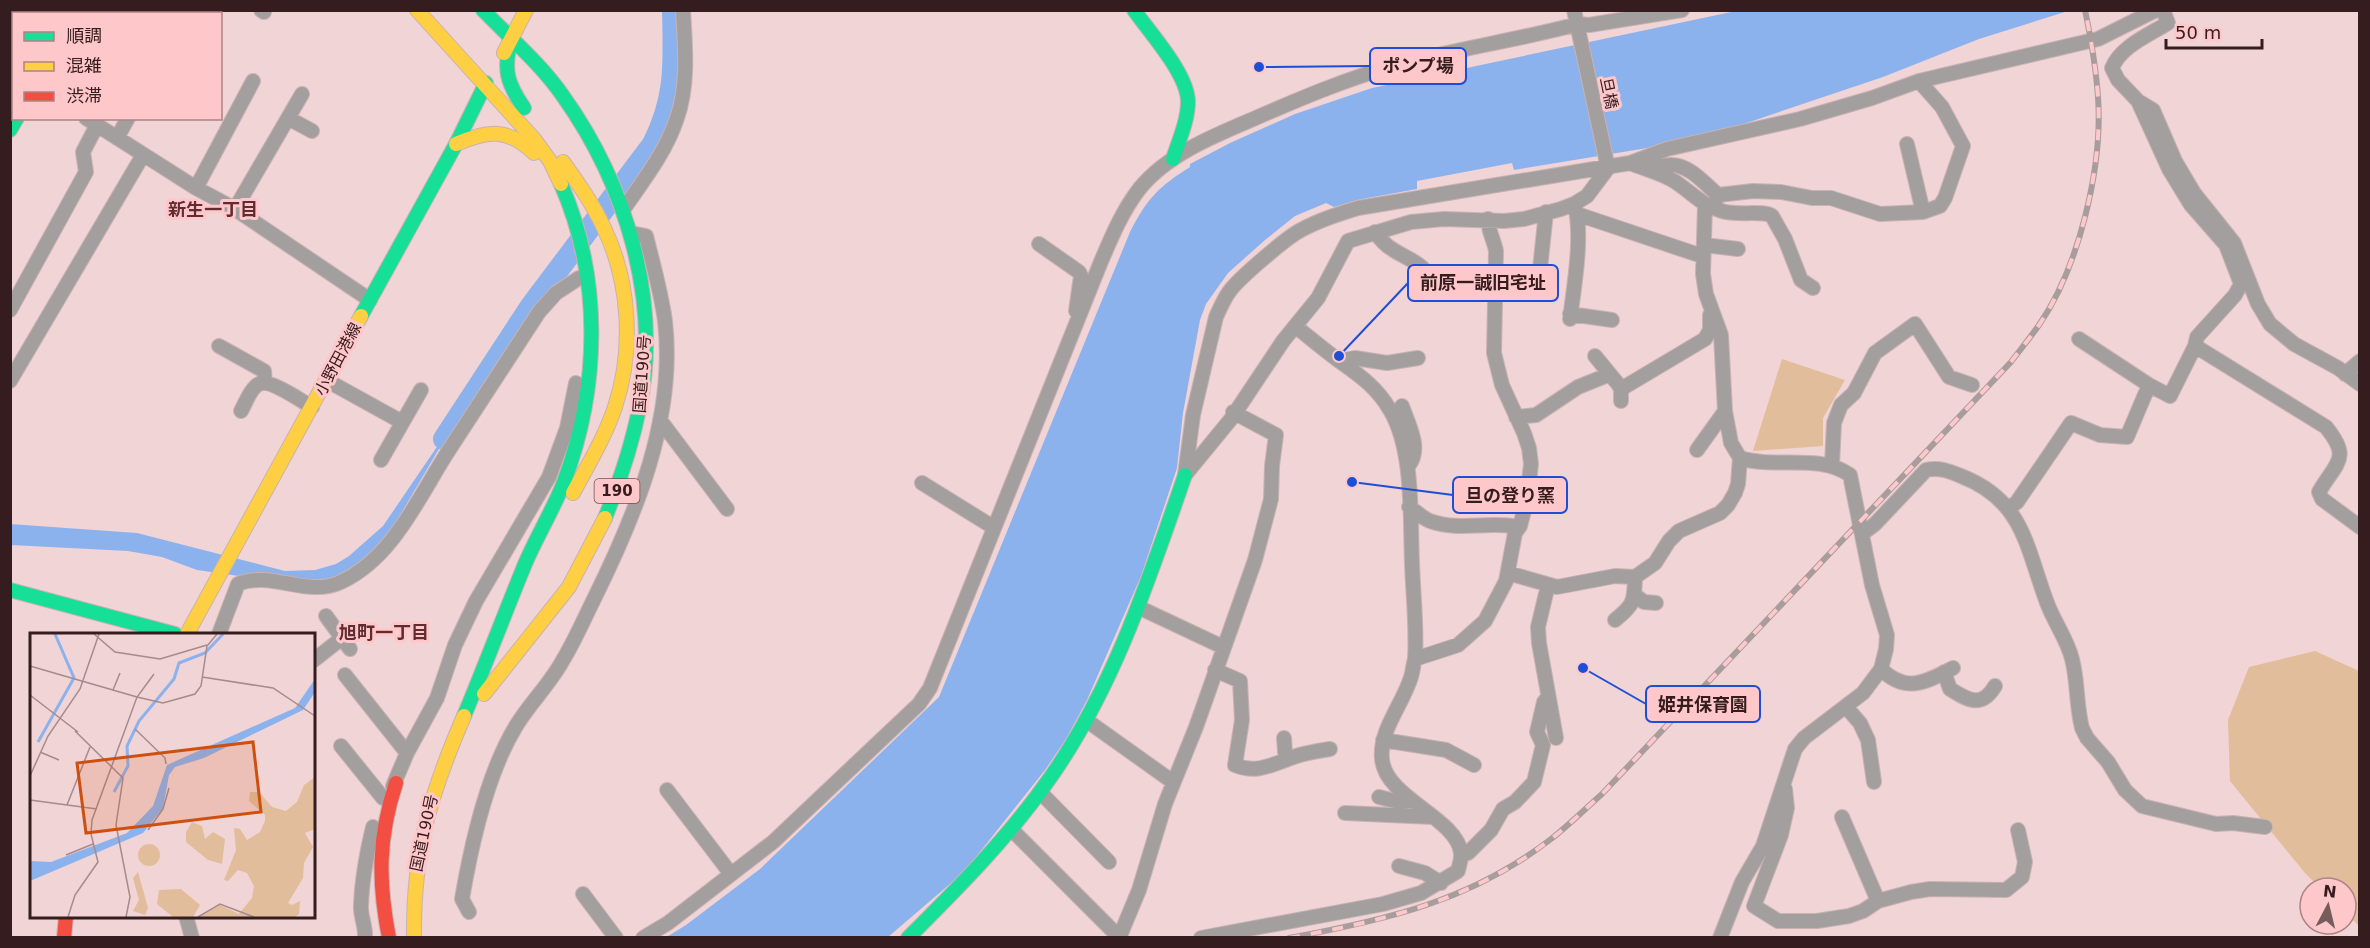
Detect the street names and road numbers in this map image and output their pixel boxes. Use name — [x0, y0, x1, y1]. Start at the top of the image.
street label: 旦橋 — [1596, 75, 1622, 111]
street label: 小野田港線 — [311, 319, 365, 399]
street label: 国道190号 — [630, 334, 654, 414]
road number: 190 — [594, 479, 640, 503]
street label: 国道190号 — [407, 793, 441, 873]

